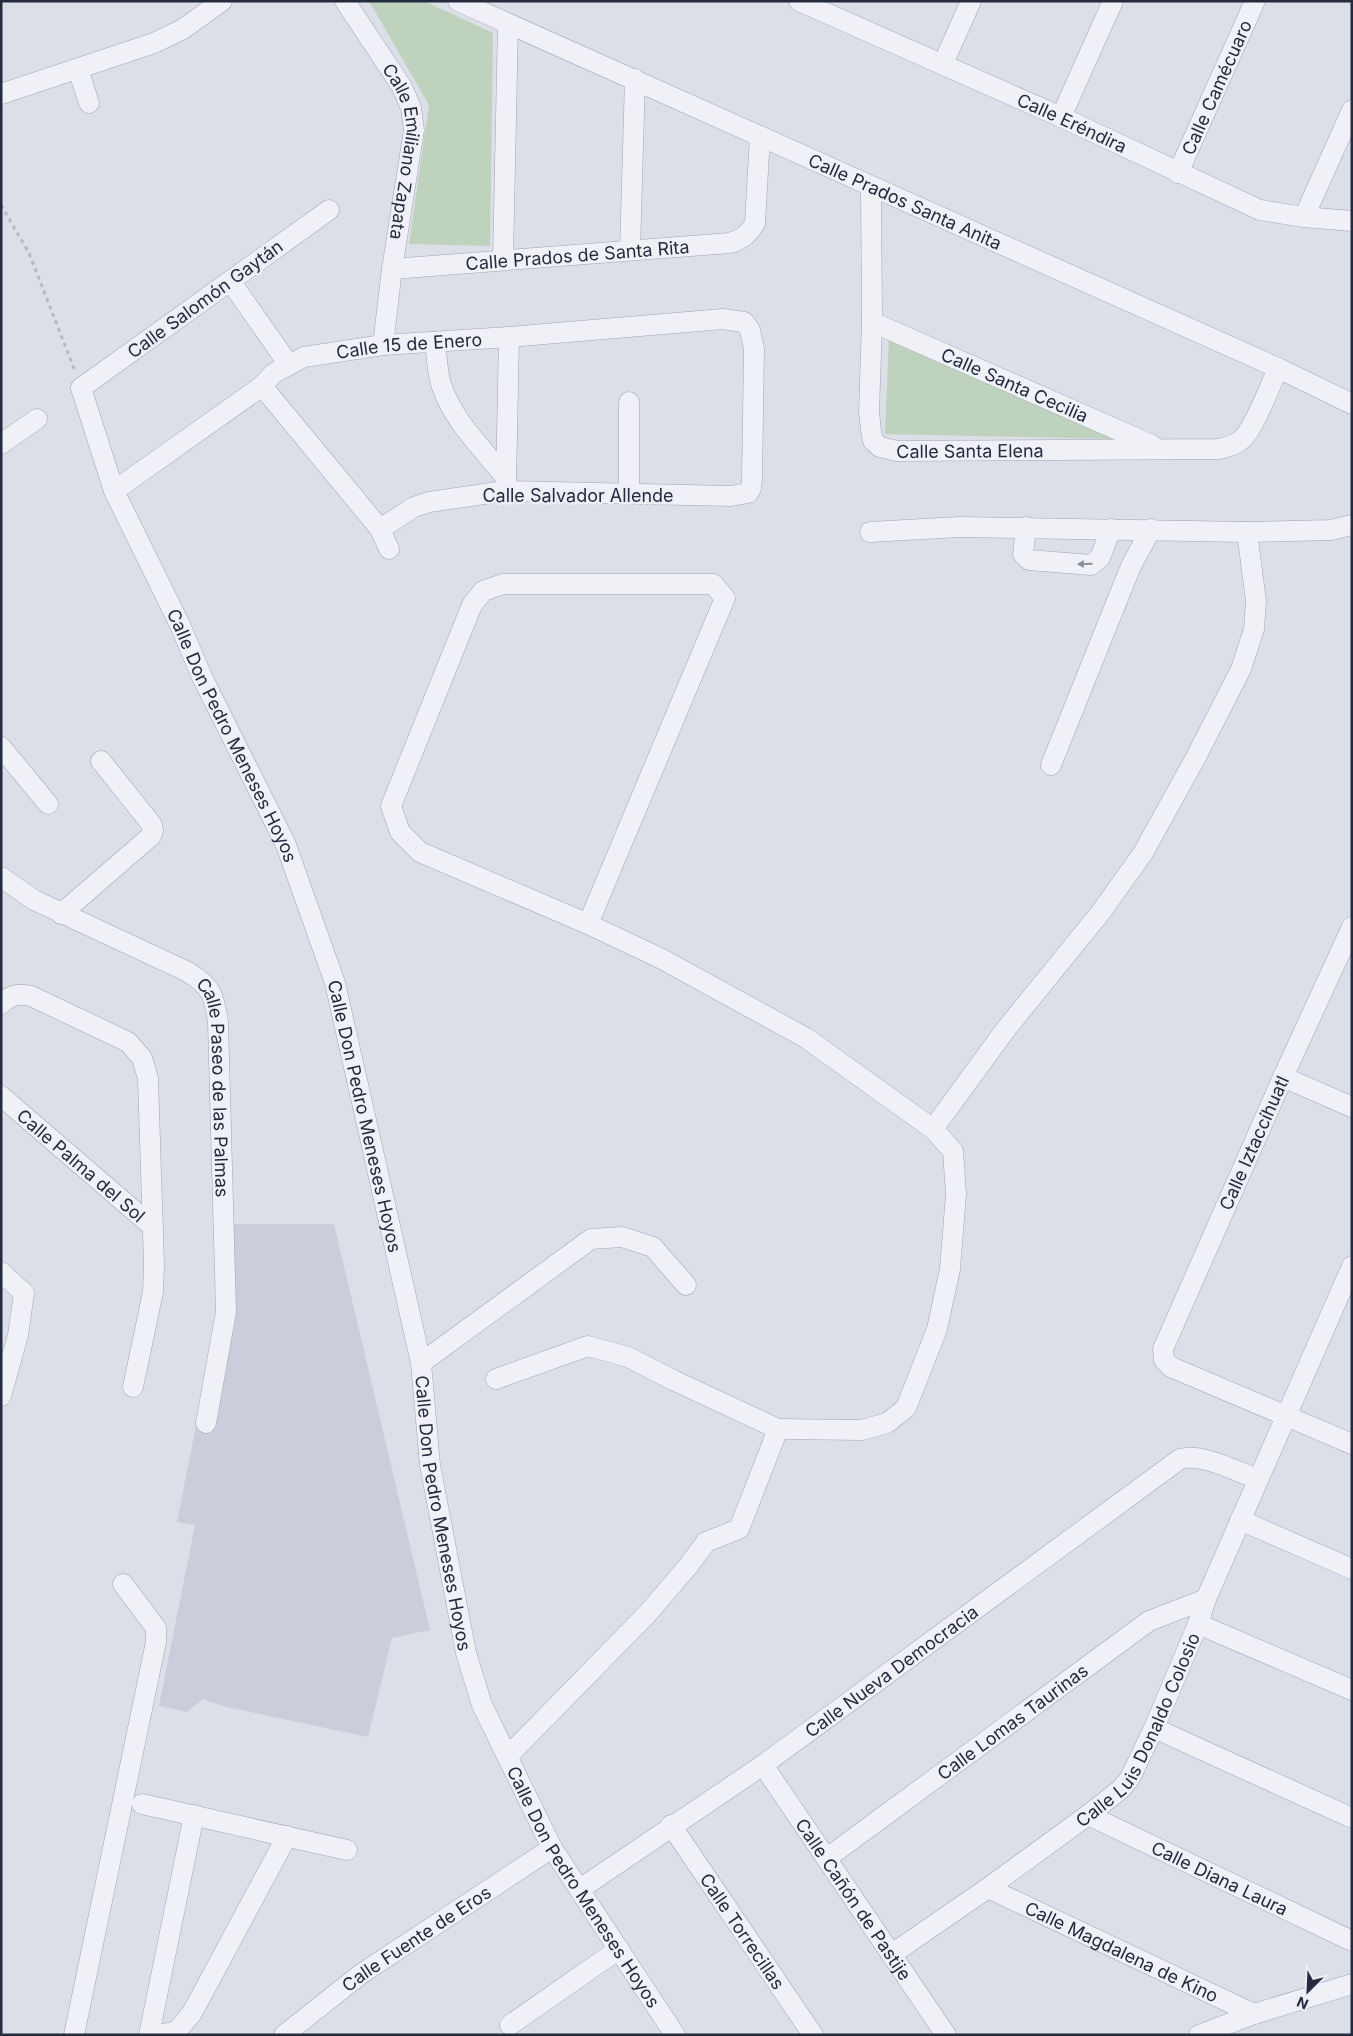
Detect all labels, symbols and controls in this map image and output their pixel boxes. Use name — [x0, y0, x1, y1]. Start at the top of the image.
street label: Calle Camécuaro — [1177, 17, 1256, 158]
street label: Calle Emiliano Zapata — [379, 59, 425, 241]
street label: Calle Eréndira — [1014, 89, 1130, 157]
street label: Calle Prados Santa Anita — [805, 149, 1005, 254]
street label: Calle Salomón Gaytán — [123, 236, 287, 362]
street label: Calle Prados de Santa Rita — [465, 236, 690, 274]
street label: Calle 15 de Enero — [335, 328, 483, 363]
street label: Calle Santa Cecilia — [938, 343, 1091, 426]
street label: Calle Santa Elena — [896, 440, 1044, 462]
street label: Calle Salvador Allende — [482, 485, 674, 506]
one-way arrow — [1077, 560, 1093, 568]
street label: Calle Don Pedro Meneses Hoyos — [163, 605, 302, 865]
street label: Calle Paseo de las Palmas — [193, 973, 233, 1198]
street label: Calle Don Pedro Meneses Hoyos — [324, 978, 406, 1254]
street label: Calle Iztaccíhuatl — [1215, 1073, 1293, 1213]
street label: Calle Palma del Sol — [13, 1104, 150, 1226]
street label: Calle Don Pedro Meneses Hoyos — [412, 1375, 476, 1652]
street label: Calle Nueva Democracia — [801, 1601, 982, 1741]
street label: Calle Luis Donaldo Colosio — [1072, 1630, 1204, 1831]
street label: Calle Lomas Taurinas — [933, 1659, 1092, 1784]
street label: Calle Don Pedro Meneses Hoyos — [503, 1763, 665, 2012]
street label: Calle Cañón de Pastije — [792, 1814, 916, 1984]
street label: Calle Diana Laura — [1148, 1836, 1291, 1919]
street label: Calle Torrecillas — [696, 1869, 789, 1993]
street label: Calle Fuente de Eros — [337, 1881, 495, 1996]
street label: Calle Magdalena de Kino — [1022, 1897, 1222, 2006]
north arrow — [1283, 1966, 1333, 2016]
text: N — [1294, 1993, 1311, 2013]

